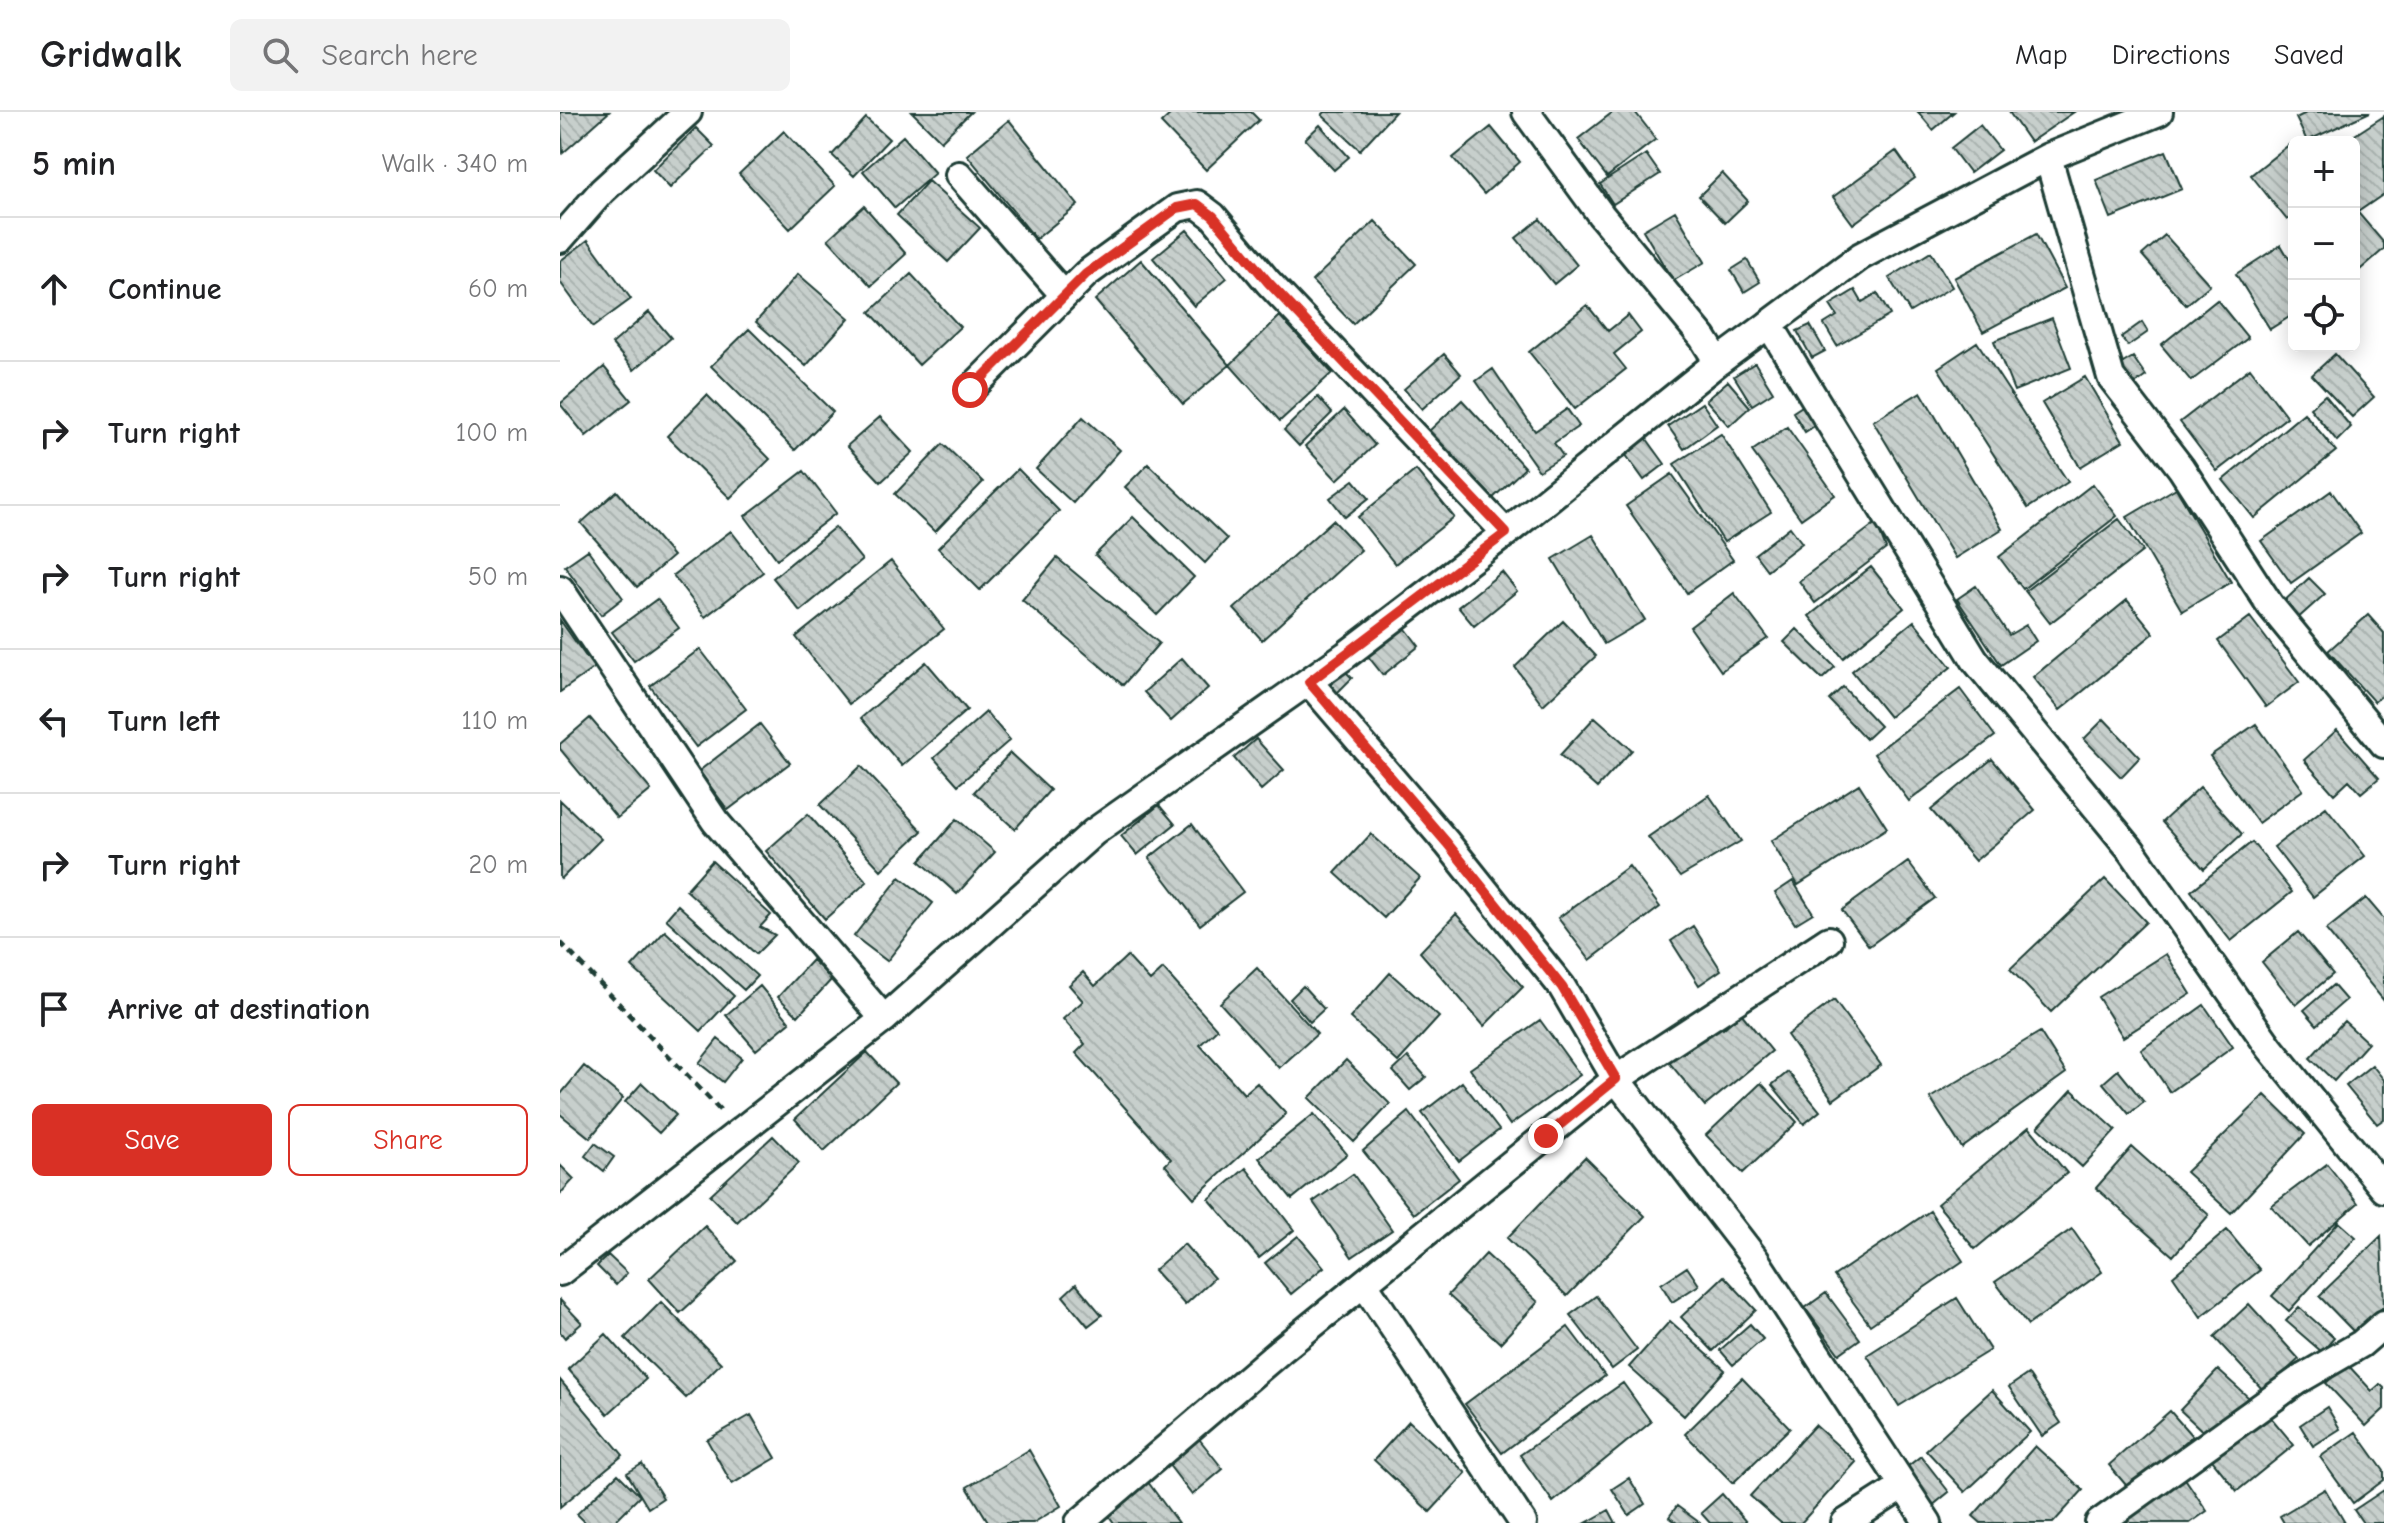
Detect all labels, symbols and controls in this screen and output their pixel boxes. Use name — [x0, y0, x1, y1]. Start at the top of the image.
search box — [230, 19, 790, 91]
text: Gridwalk — [40, 33, 182, 77]
icon: search — [258, 33, 302, 77]
text: Search here — [322, 38, 478, 73]
text: Map — [2015, 39, 2068, 71]
text: Directions — [2112, 39, 2230, 71]
text: Saved — [2274, 39, 2344, 71]
map controls — [2288, 136, 2360, 352]
button: + — [2288, 136, 2360, 208]
text: 5 min — [32, 144, 116, 184]
text: Walk · 340 m — [382, 149, 528, 179]
button: − — [2288, 208, 2360, 280]
icon: ahead — [32, 267, 76, 311]
text: Continue — [108, 272, 222, 307]
text: 60 m — [468, 274, 528, 304]
button: locate — [2288, 280, 2360, 352]
route start — [952, 372, 988, 408]
icon: right — [32, 411, 76, 455]
text: Turn right — [108, 416, 240, 451]
text: 100 m — [456, 418, 528, 448]
icon: right — [32, 555, 76, 599]
text: Turn right — [108, 560, 240, 595]
text: 50 m — [468, 562, 528, 592]
icon: left — [32, 699, 76, 743]
text: Turn left — [108, 704, 220, 739]
text: 110 m — [461, 706, 528, 736]
icon: right — [32, 843, 76, 887]
text: Turn right — [108, 848, 240, 883]
text: 20 m — [468, 850, 528, 880]
icon: arrive — [32, 987, 76, 1031]
text: Arrive at destination — [108, 992, 370, 1027]
button: Save — [32, 1104, 272, 1176]
button: Share — [288, 1104, 528, 1176]
route end — [1528, 1118, 1564, 1154]

